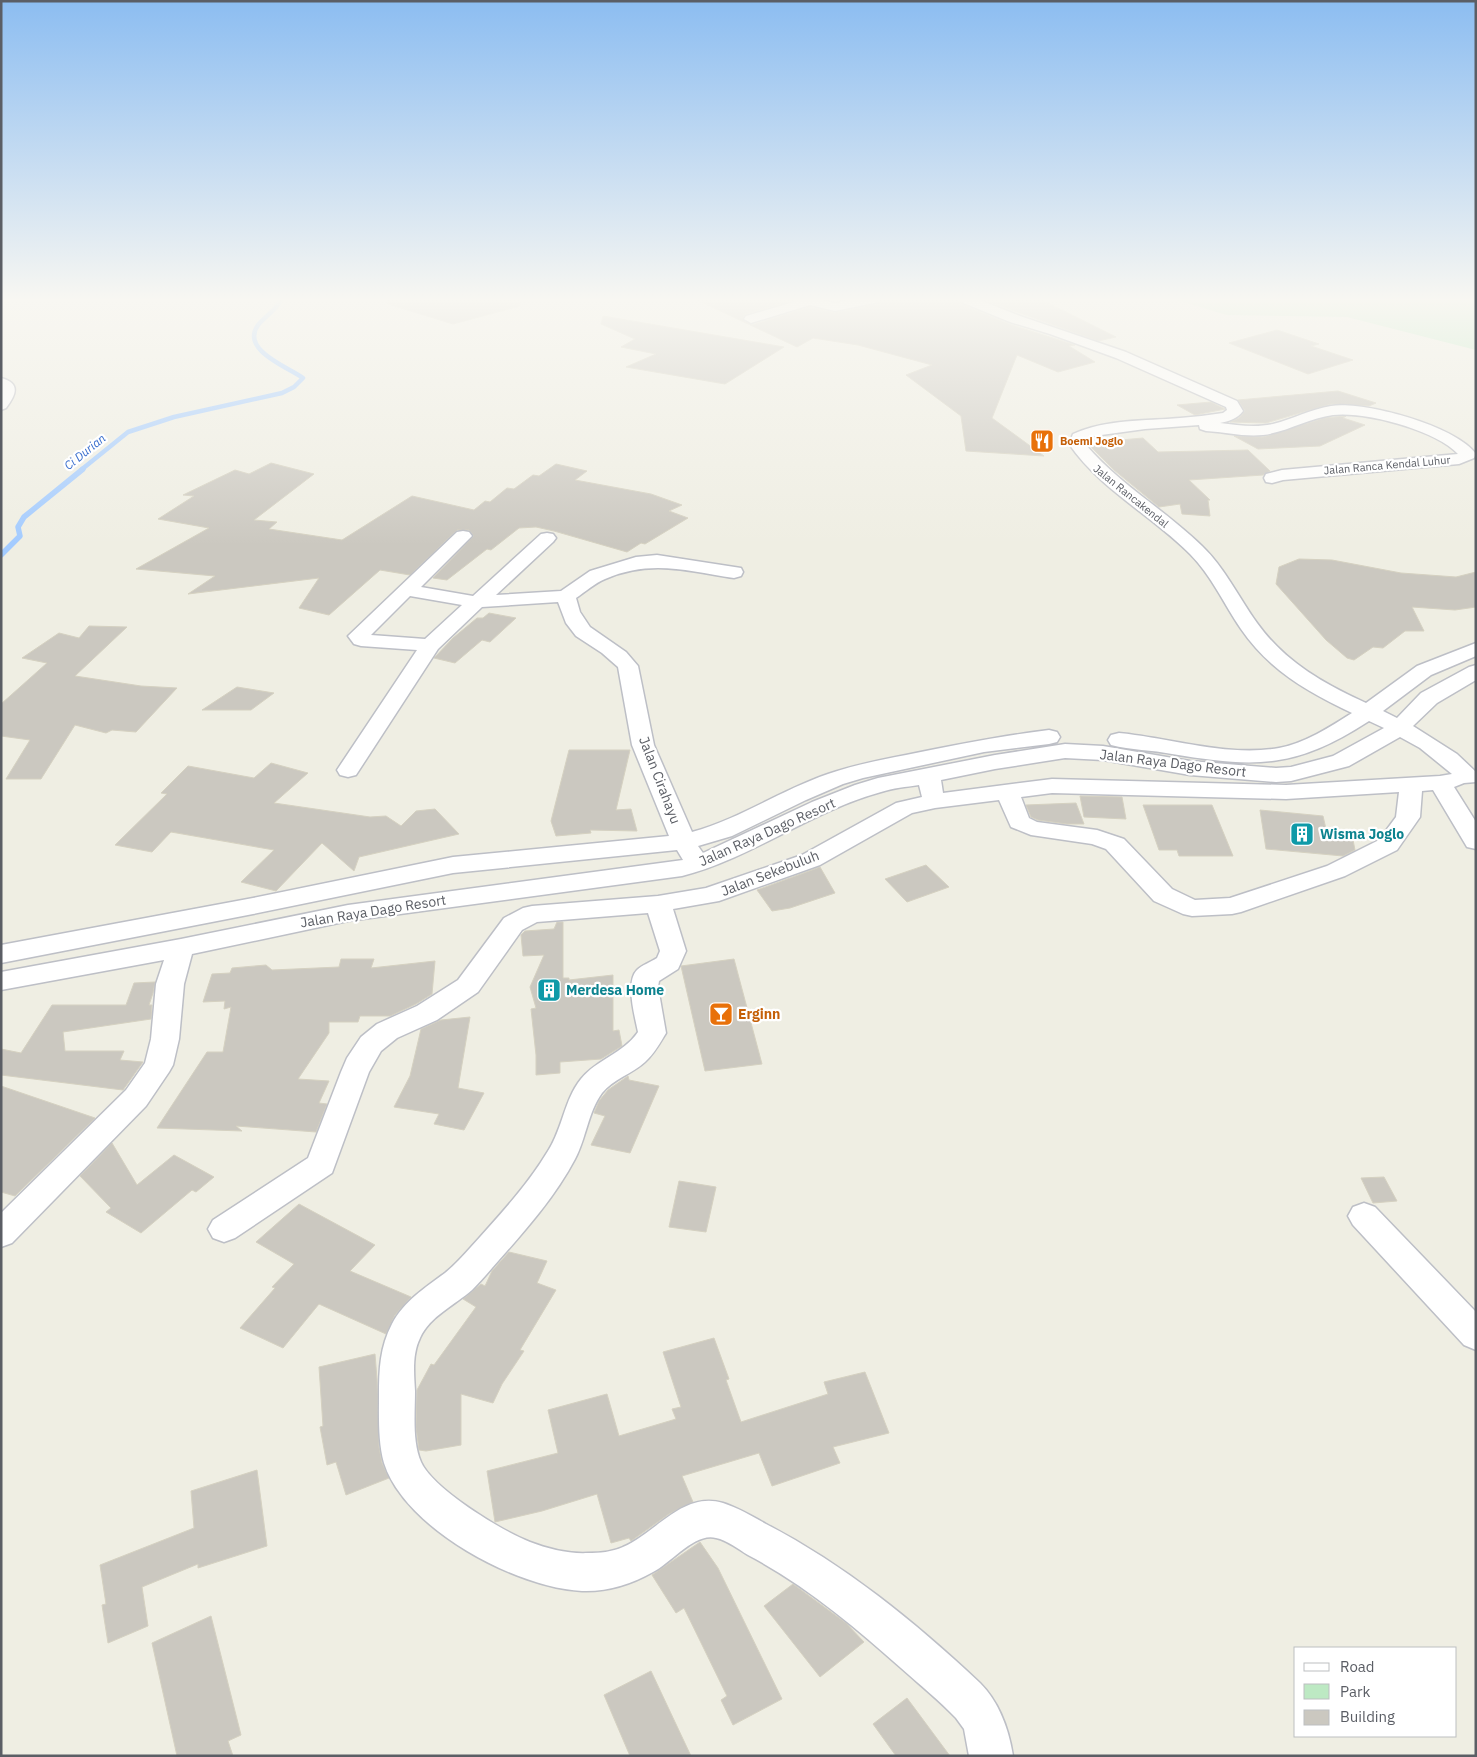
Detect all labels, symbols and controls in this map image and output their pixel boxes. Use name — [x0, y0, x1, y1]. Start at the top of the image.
restaurant icon: Boemi Joglo — [1029, 428, 1055, 454]
water label: Ci Durian — [61, 430, 109, 473]
place label: Boemi Joglo — [1060, 434, 1123, 448]
street label: Jalan Ranca Kendal Luhur — [1323, 452, 1451, 478]
street label: Jalan Rancakendal — [1091, 461, 1171, 531]
street label: Jalan Cirahayu — [635, 734, 685, 826]
street label: Jalan Raya Dago Resort — [1099, 745, 1247, 781]
street label: Jalan Raya Dago Resort — [696, 794, 838, 870]
building icon: Wisma Joglo — [1289, 821, 1315, 847]
place label: Wisma Joglo — [1320, 825, 1404, 843]
street label: Jalan Sekebuluh — [718, 846, 822, 900]
street label: Jalan Raya Dago Resort — [299, 891, 447, 931]
building icon: Merdesa Home — [536, 977, 562, 1003]
place label: Merdesa Home — [566, 981, 664, 999]
bar icon: Erginn — [708, 1001, 734, 1027]
place label: Erginn — [738, 1005, 780, 1023]
legend — [1294, 1647, 1457, 1737]
text: Road — [1340, 1657, 1375, 1676]
text: Park — [1340, 1682, 1370, 1701]
text: Building — [1340, 1707, 1395, 1726]

